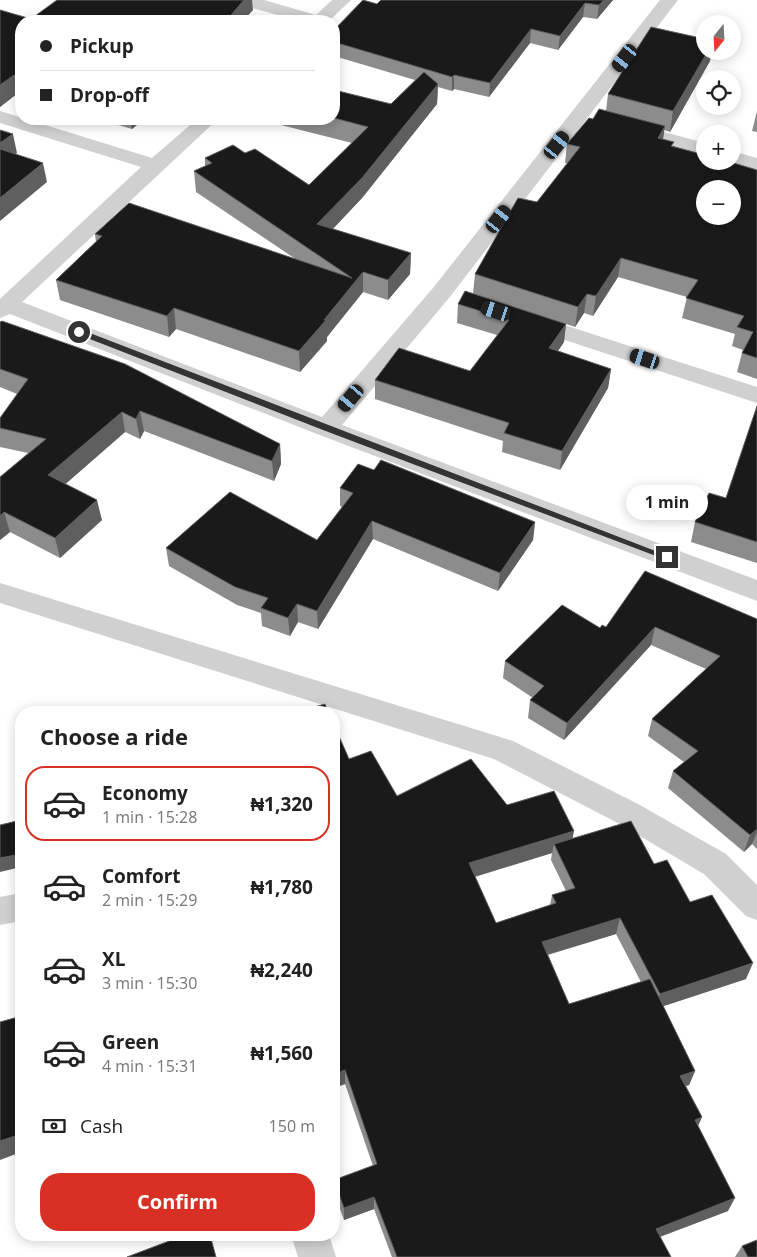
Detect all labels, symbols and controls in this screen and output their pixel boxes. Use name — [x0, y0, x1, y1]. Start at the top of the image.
north arrow — [696, 15, 741, 60]
map controls — [696, 15, 741, 225]
text: Pickup — [70, 33, 134, 59]
car — [609, 42, 640, 74]
button: locate — [696, 70, 741, 115]
text: Drop-off — [70, 82, 149, 108]
button: + — [696, 125, 741, 170]
car — [541, 129, 572, 161]
button: − — [696, 180, 741, 225]
car — [483, 203, 514, 235]
car — [479, 299, 512, 323]
route start — [68, 321, 90, 343]
car — [628, 347, 661, 371]
car — [335, 382, 366, 414]
callout: 1 min — [626, 484, 708, 520]
text: 1 min — [645, 491, 689, 513]
route end — [656, 546, 678, 568]
text: Choose a ride — [40, 721, 188, 751]
text: Economy — [102, 780, 188, 806]
icon: car — [42, 781, 87, 826]
text: ₦1,320 — [250, 791, 313, 817]
text: 1 min · 15:28 — [102, 806, 197, 828]
text: Comfort — [102, 863, 181, 889]
icon: car — [42, 864, 87, 909]
text: ₦1,780 — [250, 874, 313, 900]
text: 2 min · 15:29 — [102, 889, 197, 911]
text: XL — [102, 946, 125, 972]
icon: car — [42, 947, 87, 992]
text: ₦2,240 — [250, 957, 313, 983]
text: 3 min · 15:30 — [102, 972, 197, 994]
text: Green — [102, 1029, 159, 1055]
icon: car — [42, 1030, 87, 1075]
text: ₦1,560 — [250, 1040, 313, 1066]
text: 4 min · 15:31 — [102, 1055, 197, 1077]
icon: cash — [40, 1112, 68, 1140]
text: Cash — [80, 1113, 123, 1139]
text: 150 m — [269, 1115, 315, 1137]
button: Confirm — [40, 1173, 315, 1231]

